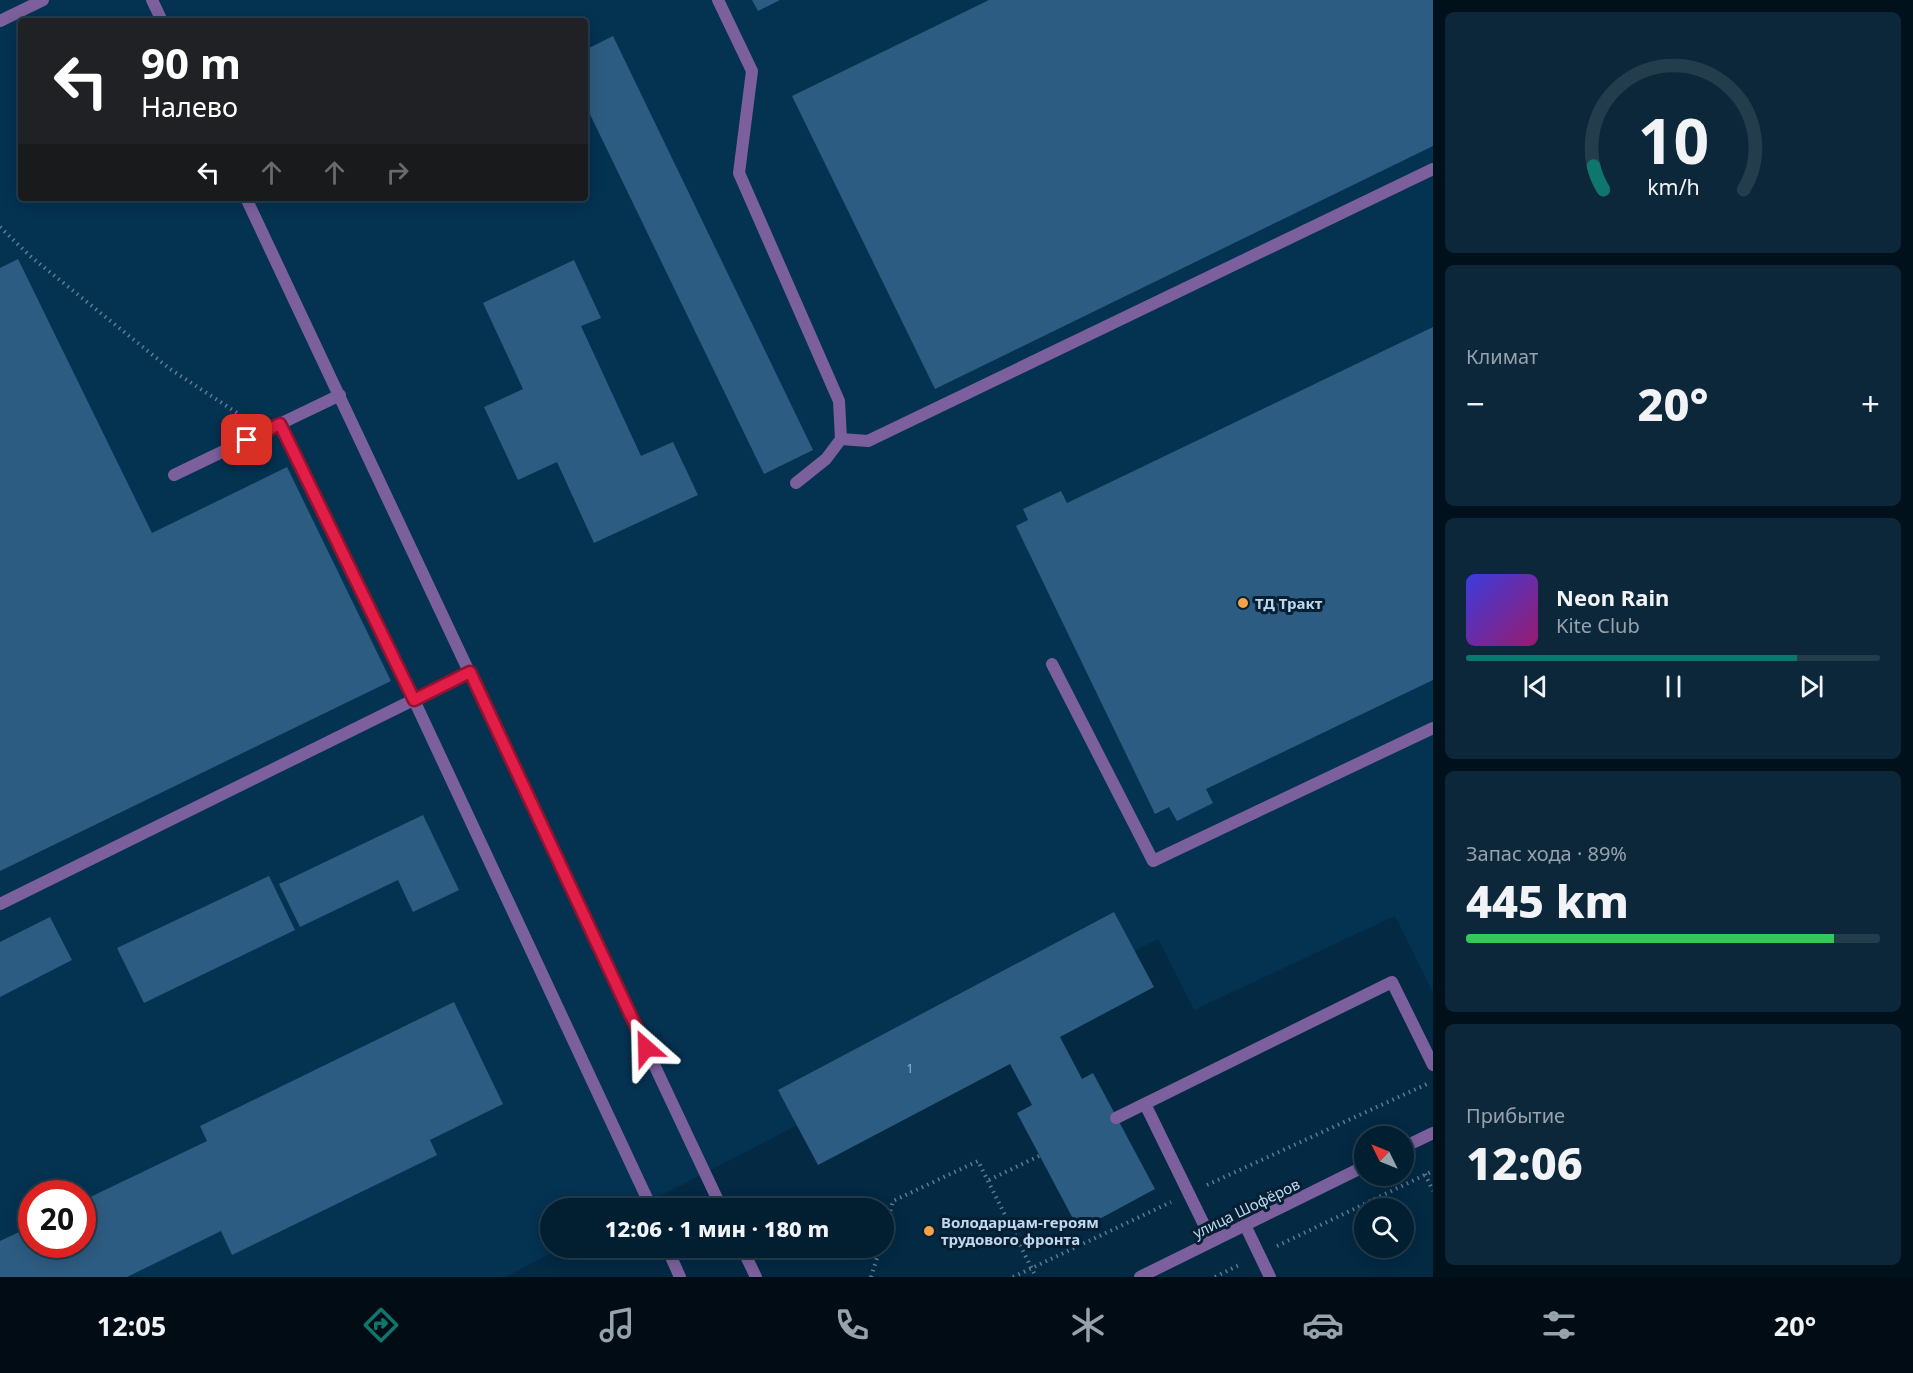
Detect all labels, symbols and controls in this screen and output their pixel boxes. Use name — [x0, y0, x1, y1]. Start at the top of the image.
text: 90 m — [141, 34, 241, 91]
icon: left — [42, 42, 120, 120]
text: Налево — [141, 88, 238, 125]
text: 10 — [1637, 97, 1709, 182]
icon: left — [192, 156, 225, 189]
icon: ahead — [255, 156, 288, 189]
icon: ahead — [318, 156, 351, 189]
icon: right — [381, 156, 414, 189]
text: km/h — [1647, 172, 1699, 201]
text: Климат — [1466, 343, 1538, 370]
text: 20° — [1637, 373, 1709, 434]
text: − — [1466, 381, 1485, 426]
text: + — [1861, 381, 1880, 426]
pin — [221, 414, 272, 465]
icon: arrive — [230, 423, 263, 456]
text: Neon Rain — [1556, 582, 1669, 612]
place label: ТД Тракт — [1255, 593, 1323, 613]
marker: ТД Тракт — [1236, 596, 1250, 610]
text: Kite Club — [1556, 612, 1640, 639]
icon: previous — [1519, 670, 1552, 703]
icon: pause — [1657, 670, 1690, 703]
icon: next — [1795, 670, 1828, 703]
text: Запас хода · 89% — [1466, 840, 1627, 867]
text: 445 km — [1466, 870, 1629, 931]
position arrow — [614, 1016, 678, 1080]
house number: 1 — [907, 1060, 913, 1077]
text: Прибытие — [1466, 1102, 1565, 1129]
north arrow — [1354, 1126, 1414, 1186]
map controls — [1354, 1126, 1414, 1258]
text: 12:06 — [1466, 1132, 1583, 1193]
street label: улица Шофёров — [1189, 1173, 1303, 1243]
speed limit sign: 20 — [18, 1180, 96, 1258]
button: search — [1354, 1198, 1414, 1258]
place label: Володарцам-героям трудового фронта — [941, 1212, 1099, 1249]
text: 12:06 · 1 мин · 180 m — [605, 1213, 829, 1243]
marker: Володарцам-героям трудового фронта — [922, 1224, 936, 1238]
icon: directions — [360, 1304, 402, 1346]
icon: music — [596, 1304, 638, 1346]
icon: phone — [831, 1304, 873, 1346]
icon: climate — [1067, 1304, 1109, 1346]
icon: car — [1302, 1304, 1344, 1346]
icon: filters — [1538, 1304, 1580, 1346]
text: 12:05 — [97, 1307, 166, 1344]
text: 20° — [1774, 1307, 1816, 1344]

